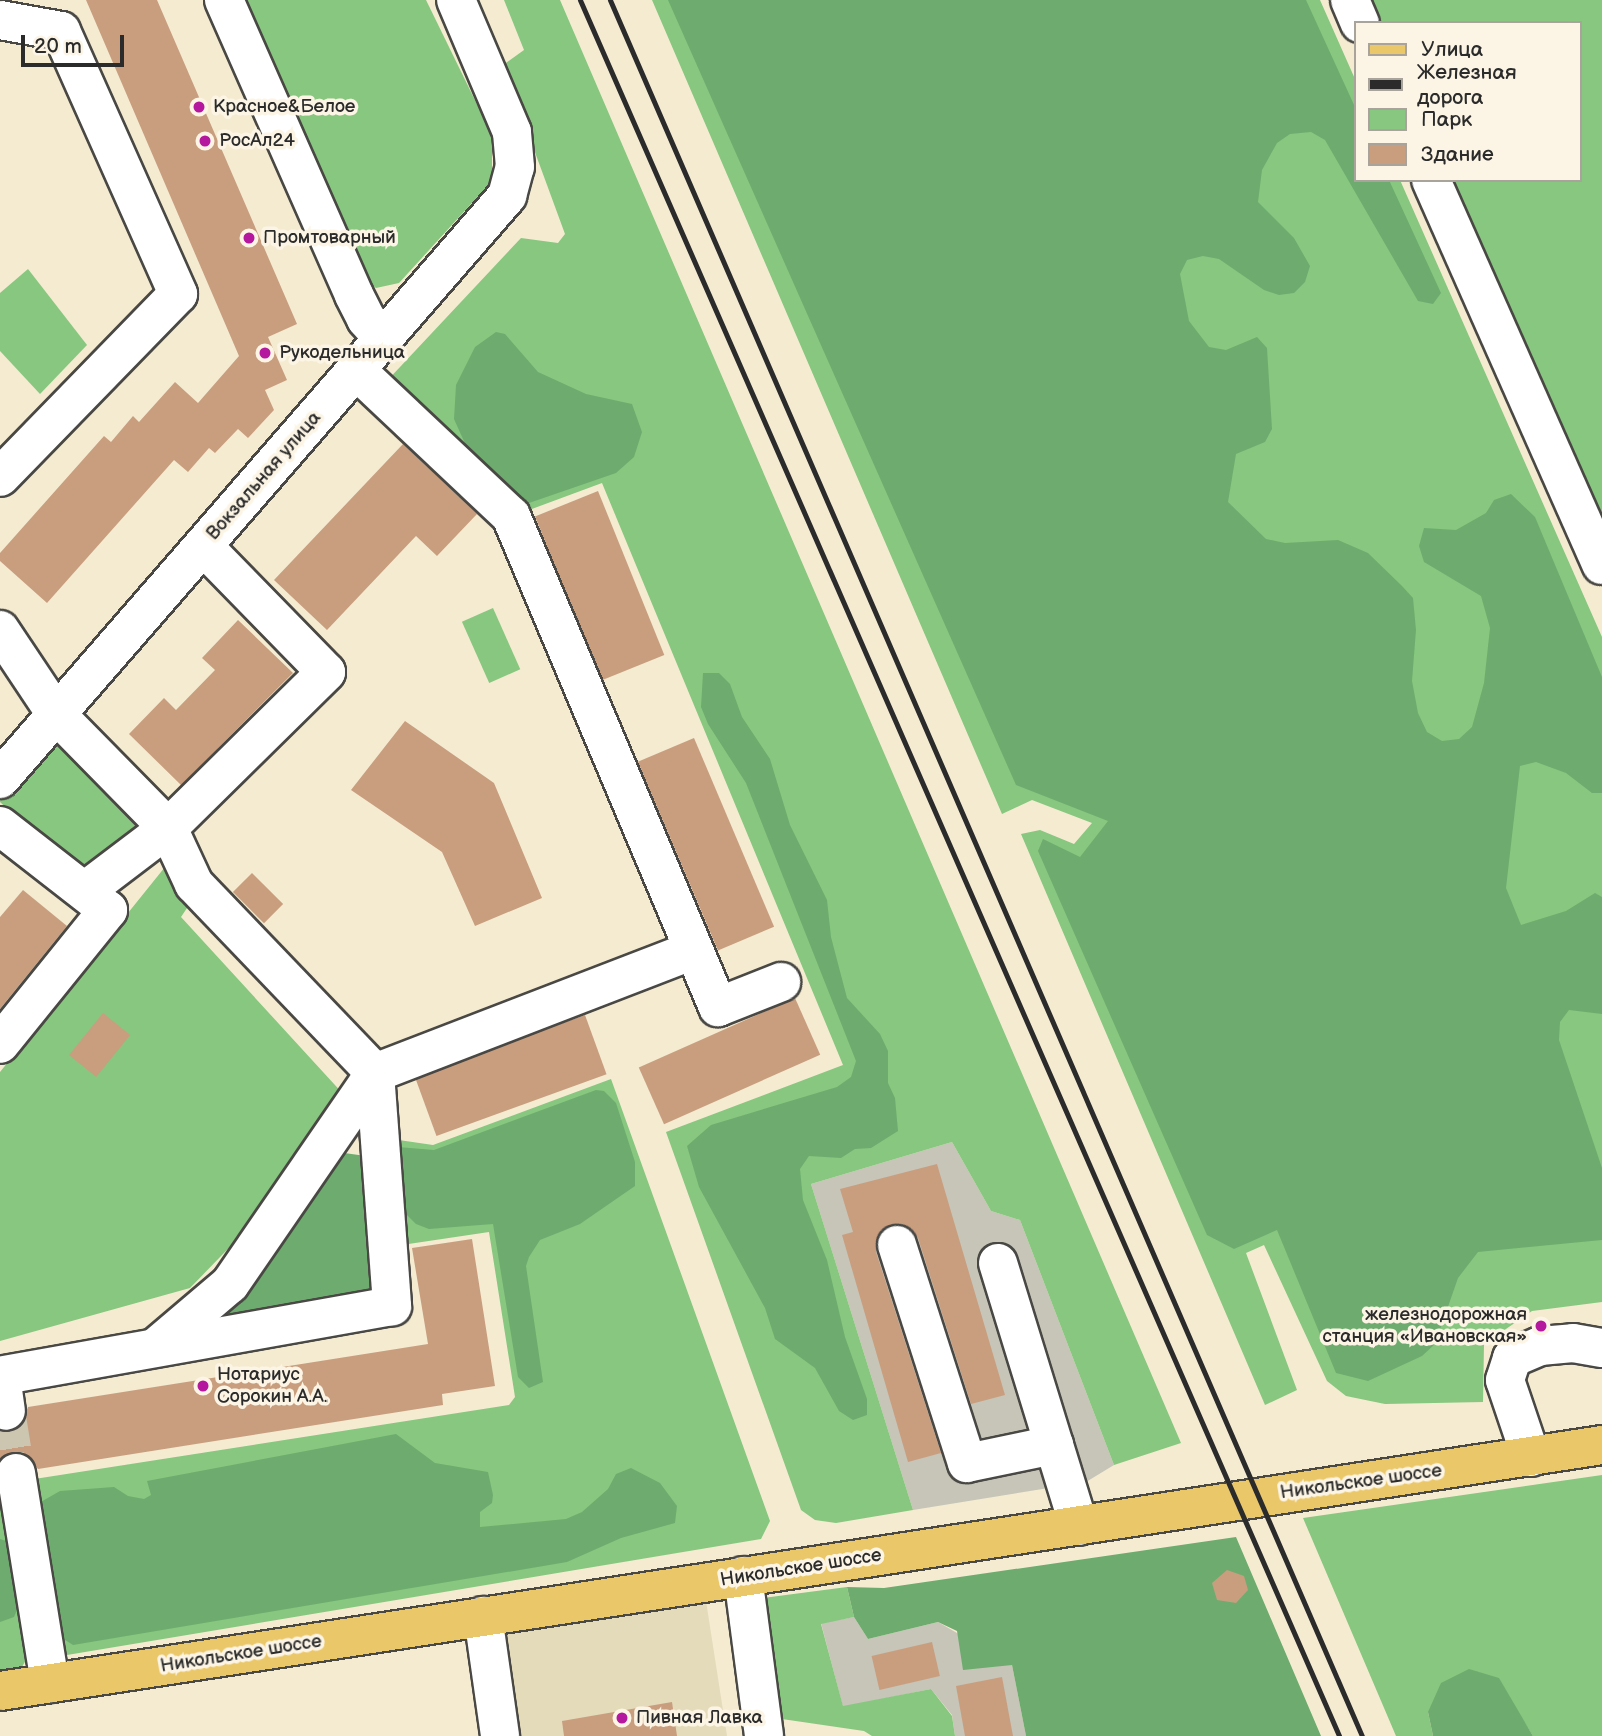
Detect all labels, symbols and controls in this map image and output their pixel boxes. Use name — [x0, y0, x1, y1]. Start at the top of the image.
scale bar — [24, 21, 128, 65]
legend — [1354, 21, 1581, 182]
text: 20 m — [34, 34, 82, 59]
text: Улица — [1421, 37, 1483, 62]
text: Железная дорога — [1417, 60, 1517, 110]
place label: Красное&Белое — [213, 96, 355, 118]
marker: Красное&Белое — [191, 99, 207, 115]
text: Парк — [1421, 107, 1472, 132]
place label: РосАл24 — [219, 130, 295, 152]
marker: РосАл24 — [197, 133, 213, 149]
text: Здание — [1421, 142, 1494, 167]
place label: Промтоварный — [263, 227, 396, 249]
marker: Промтоварный — [241, 230, 257, 246]
place label: Рукодельница — [279, 342, 405, 364]
marker: Рукодельница — [257, 345, 273, 361]
street label: Вокзальная улица — [202, 407, 326, 545]
place label: железнодорожная станция «Ивановская» — [1322, 1304, 1527, 1348]
marker: железнодорожная станция «Ивановская» — [1533, 1318, 1549, 1334]
place label: Нотариус Сорокин А.А. — [217, 1364, 327, 1408]
marker: Нотариус Сорокин А.А. — [195, 1378, 211, 1394]
street label: Никольское шоссе — [1279, 1459, 1443, 1505]
street label: Никольское шоссе — [719, 1544, 883, 1592]
street label: Никольское шоссе — [159, 1630, 323, 1678]
place label: Пивная Лавка — [636, 1707, 763, 1729]
marker: Пивная Лавка — [614, 1710, 630, 1726]

